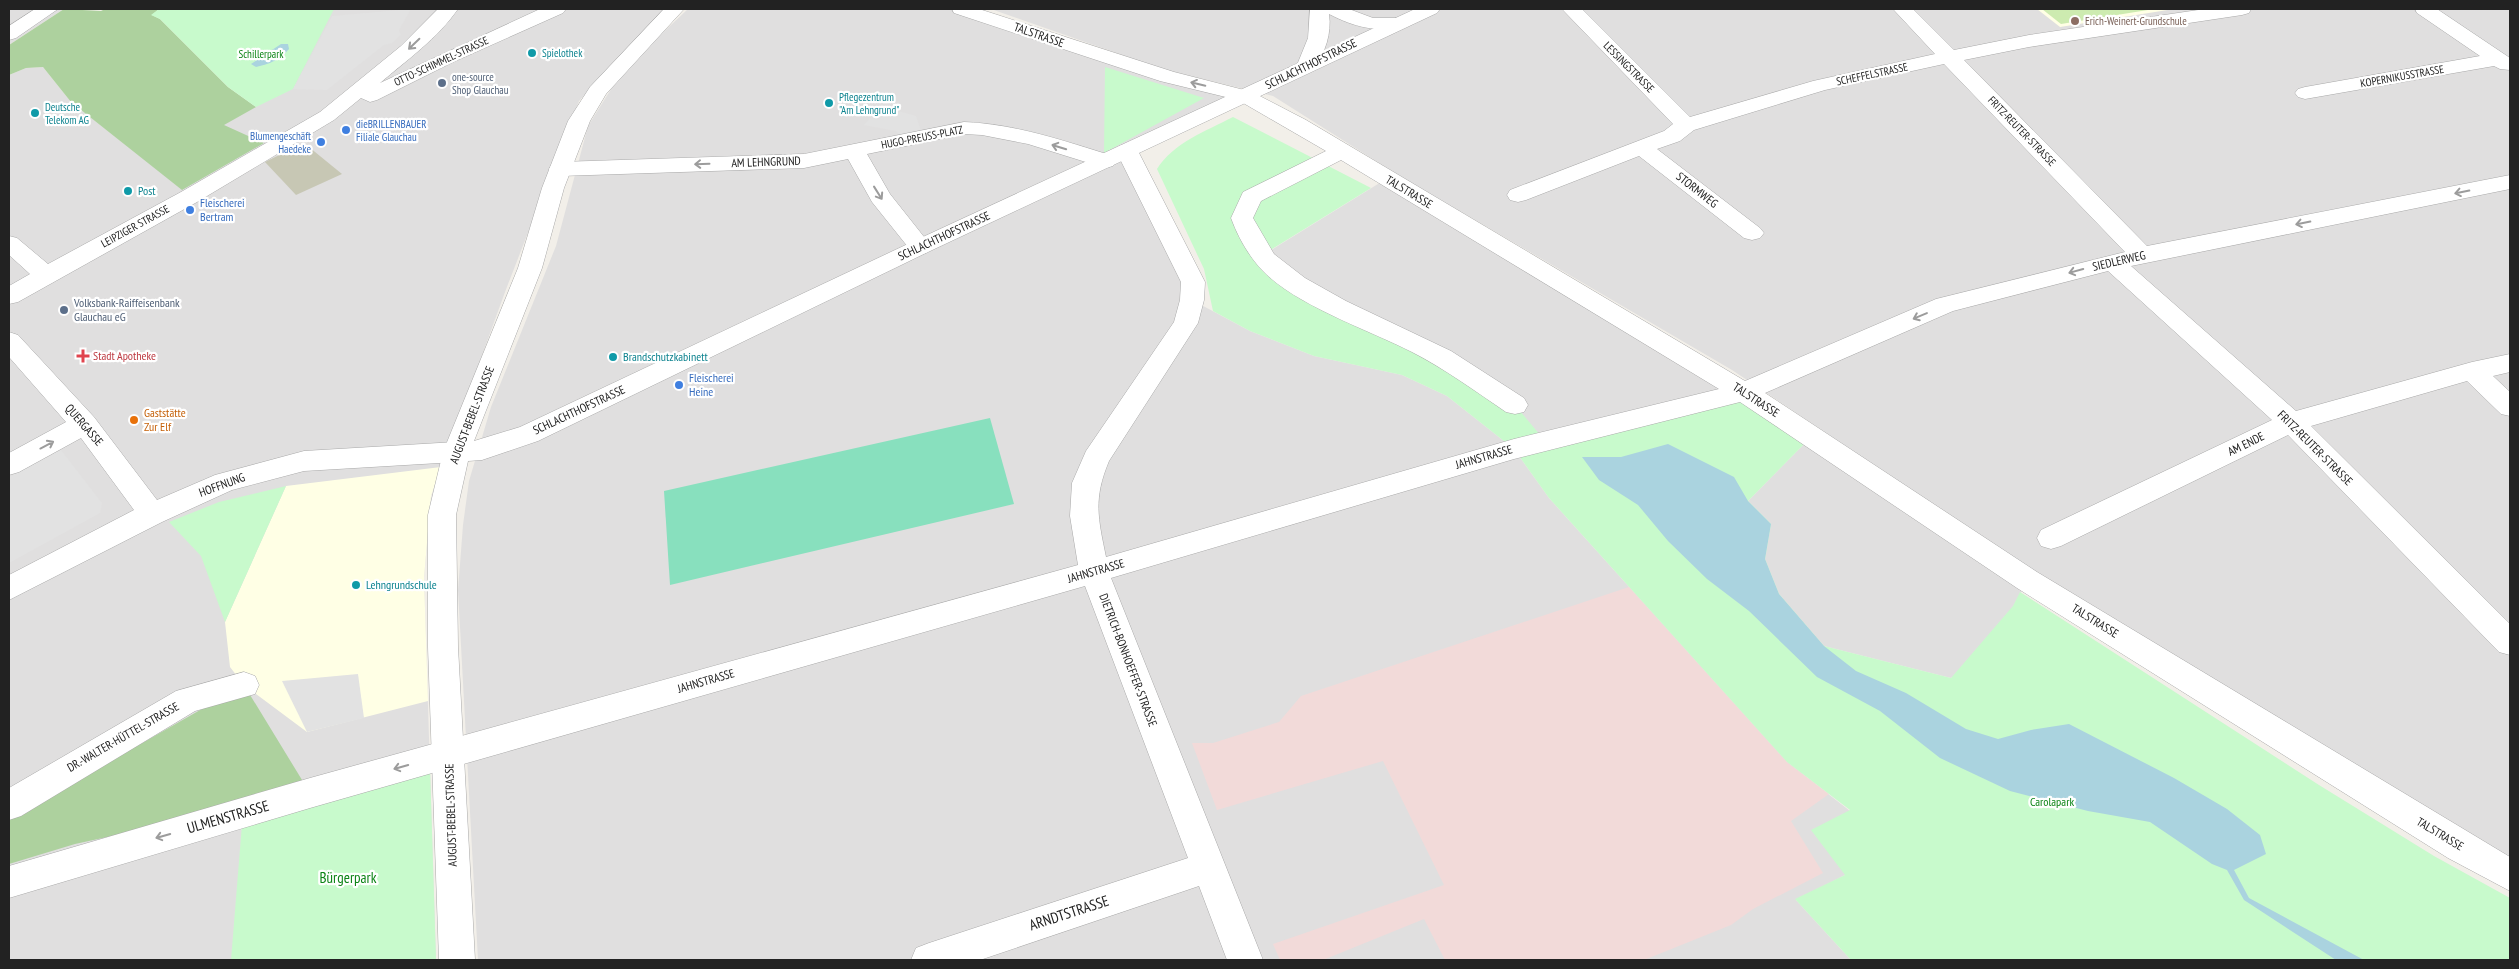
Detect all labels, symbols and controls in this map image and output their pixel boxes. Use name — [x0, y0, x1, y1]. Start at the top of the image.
place label: Erich-Weinert-Grundschule — [2085, 14, 2187, 28]
marker: Erich-Weinert-Grundschule — [2069, 15, 2081, 27]
street label: TALSTRASSE — [1012, 19, 1066, 50]
street label: OTTO-SCHIMMEL-STRASSE — [392, 33, 491, 89]
street label: SCHLACHTHOFSTRASSE — [1263, 35, 1359, 92]
one-way arrow — [408, 38, 421, 50]
street label: LESSINGSTRASSE — [1601, 39, 1658, 96]
place label: Spielothek — [542, 46, 583, 60]
park label: Schillerpark — [238, 47, 284, 61]
marker: Spielothek — [526, 47, 538, 59]
street label: SCHEFFELSTRASSE — [1835, 60, 1909, 88]
street label: KOPERNIKUSSTRASSE — [2359, 62, 2445, 90]
place label: one-source Shop Glauchau — [452, 70, 509, 97]
marker: one-source Shop Glauchau — [436, 77, 448, 89]
one-way arrow — [1190, 79, 1206, 88]
place label: Pflegezentrum "Am Lehngrund" — [839, 90, 899, 117]
street label: FRITZ-REUTER-STRASSE — [1985, 93, 2059, 169]
marker: Pflegezentrum "Am Lehngrund" — [823, 97, 835, 109]
place label: Deutsche Telekom AG — [45, 100, 89, 127]
marker: Deutsche Telekom AG — [29, 107, 41, 119]
place label: dieBRILLENBAUER Filiale Glauchau — [356, 117, 427, 144]
street label: HUGO-PREUSS-PLATZ — [880, 122, 964, 152]
marker: dieBRILLENBAUER Filiale Glauchau — [340, 124, 352, 136]
place label: Blumengeschäft Haedeke — [250, 129, 311, 156]
marker: Blumengeschäft Haedeke — [315, 136, 327, 148]
one-way arrow — [1051, 141, 1067, 151]
street label: AM LEHNGRUND — [731, 153, 801, 170]
one-way arrow — [694, 159, 710, 169]
street label: STORMWEG — [1673, 169, 1721, 211]
street label: TALSTRASSE — [1383, 172, 1436, 212]
place label: Post — [138, 183, 156, 198]
marker: Post — [122, 185, 134, 197]
one-way arrow — [874, 185, 884, 199]
one-way arrow — [2455, 188, 2471, 197]
place label: Fleischerei Bertram — [200, 195, 245, 224]
street label: LEIPZIGER STRASSE — [99, 201, 172, 250]
marker: Fleischerei Bertram — [184, 204, 196, 216]
street label: SCHLACHTHOFSTRASSE — [895, 208, 992, 263]
one-way arrow — [2295, 219, 2311, 229]
street label: SIEDLERWEG — [2091, 247, 2147, 274]
one-way arrow — [2068, 267, 2084, 276]
place label: Volksbank-Raiffeisenbank Glauchau eG — [73, 295, 180, 324]
marker: Volksbank-Raiffeisenbank Glauchau eG — [58, 304, 70, 316]
one-way arrow — [1913, 312, 1928, 322]
place label: Stadt Apotheke — [93, 348, 156, 363]
place label: Brandschutzkabinett — [623, 349, 708, 364]
marker: Stadt Apotheke — [77, 350, 89, 362]
marker: Brandschutzkabinett — [607, 351, 619, 363]
street label: AUGUST-BEBEL-STRASSE — [446, 364, 497, 466]
place label: Fleischerei Heine — [689, 370, 734, 399]
marker: Fleischerei Heine — [673, 379, 685, 391]
street label: TALSTRASSE — [1730, 379, 1782, 420]
street label: SCHLACHTHOFSTRASSE — [530, 382, 627, 437]
street label: QUERGASSE — [62, 401, 107, 449]
place label: Gaststätte Zur Elf — [144, 405, 186, 434]
street label: FRITZ-REUTER-STRASSE — [2275, 407, 2356, 488]
marker: Gaststätte Zur Elf — [128, 414, 140, 426]
street label: AM ENDE — [2225, 428, 2267, 459]
one-way arrow — [39, 440, 54, 449]
street label: JAHNSTRASSE — [1453, 441, 1514, 472]
street label: HOFFNUNG — [197, 469, 247, 500]
street label: JAHNSTRASSE — [1065, 555, 1126, 586]
place label: Lehngrundschule — [366, 577, 437, 592]
marker: Lehngrundschule — [350, 579, 362, 591]
street label: DIETRICH-BONHOEFFER-STRASSE — [1096, 591, 1161, 729]
street label: TALSTRASSE — [2069, 600, 2121, 641]
street label: JAHNSTRASSE — [675, 665, 736, 696]
street label: DR.-WALTER-HÜTTEL-STRASSE — [64, 698, 181, 775]
one-way arrow — [394, 763, 410, 773]
street label: AUGUST-BEBEL-STRASSE — [441, 763, 460, 867]
park label: Carolapark — [2030, 794, 2074, 809]
street label: ULMENSTRASSE — [185, 796, 271, 837]
street label: TALSTRASSE — [2414, 814, 2467, 854]
one-way arrow — [155, 831, 171, 841]
park label: Bürgerpark — [320, 868, 377, 887]
street label: ARNDTSTRASSE — [1027, 891, 1111, 934]

